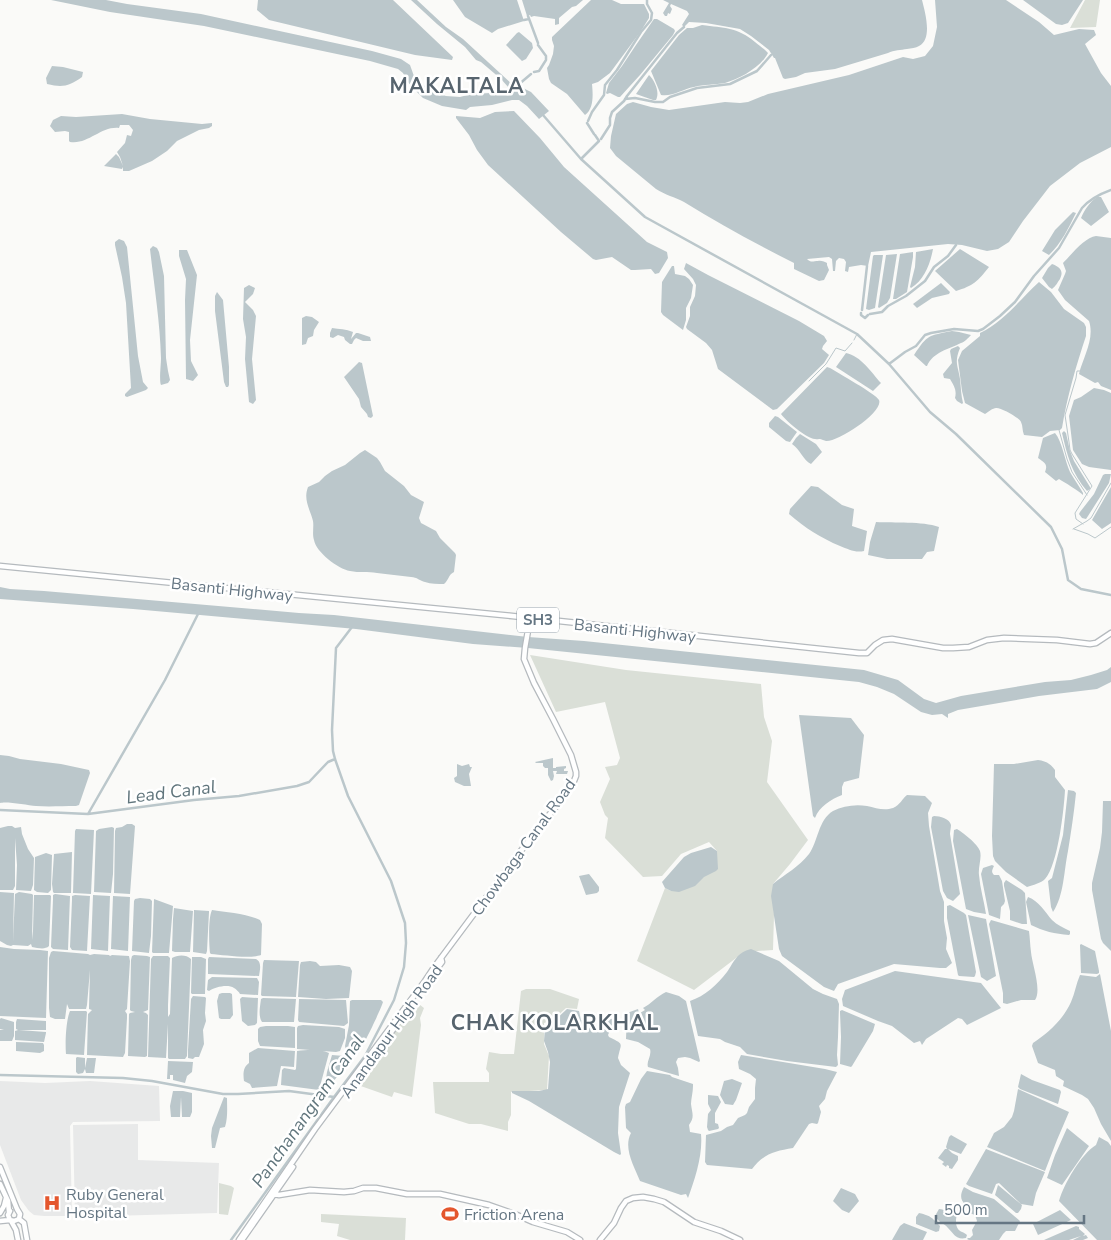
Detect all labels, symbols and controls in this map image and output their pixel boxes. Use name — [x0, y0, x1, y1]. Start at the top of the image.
district label: MAKALTALA — [389, 72, 525, 100]
street label: Basanti Highway — [170, 573, 295, 607]
road number: SH3 — [517, 608, 559, 632]
street label: Basanti Highway — [573, 614, 698, 648]
water label: Lead Canal — [125, 775, 217, 809]
street label: Chowbaga Canal Road — [467, 775, 581, 921]
street label: Anandapur High Road — [336, 960, 448, 1103]
district label: CHAK KOLARKHAL — [451, 1009, 659, 1037]
water label: Panchanangram Canal — [246, 1030, 370, 1192]
place label: Ruby General Hospital — [66, 1184, 164, 1224]
scale bar — [936, 1192, 1084, 1224]
hospital icon: Ruby General Hospital — [42, 1193, 62, 1213]
text: 500 m — [944, 1200, 988, 1220]
sports icon: Friction Arena — [440, 1204, 460, 1224]
place label: Friction Arena — [464, 1204, 564, 1226]

